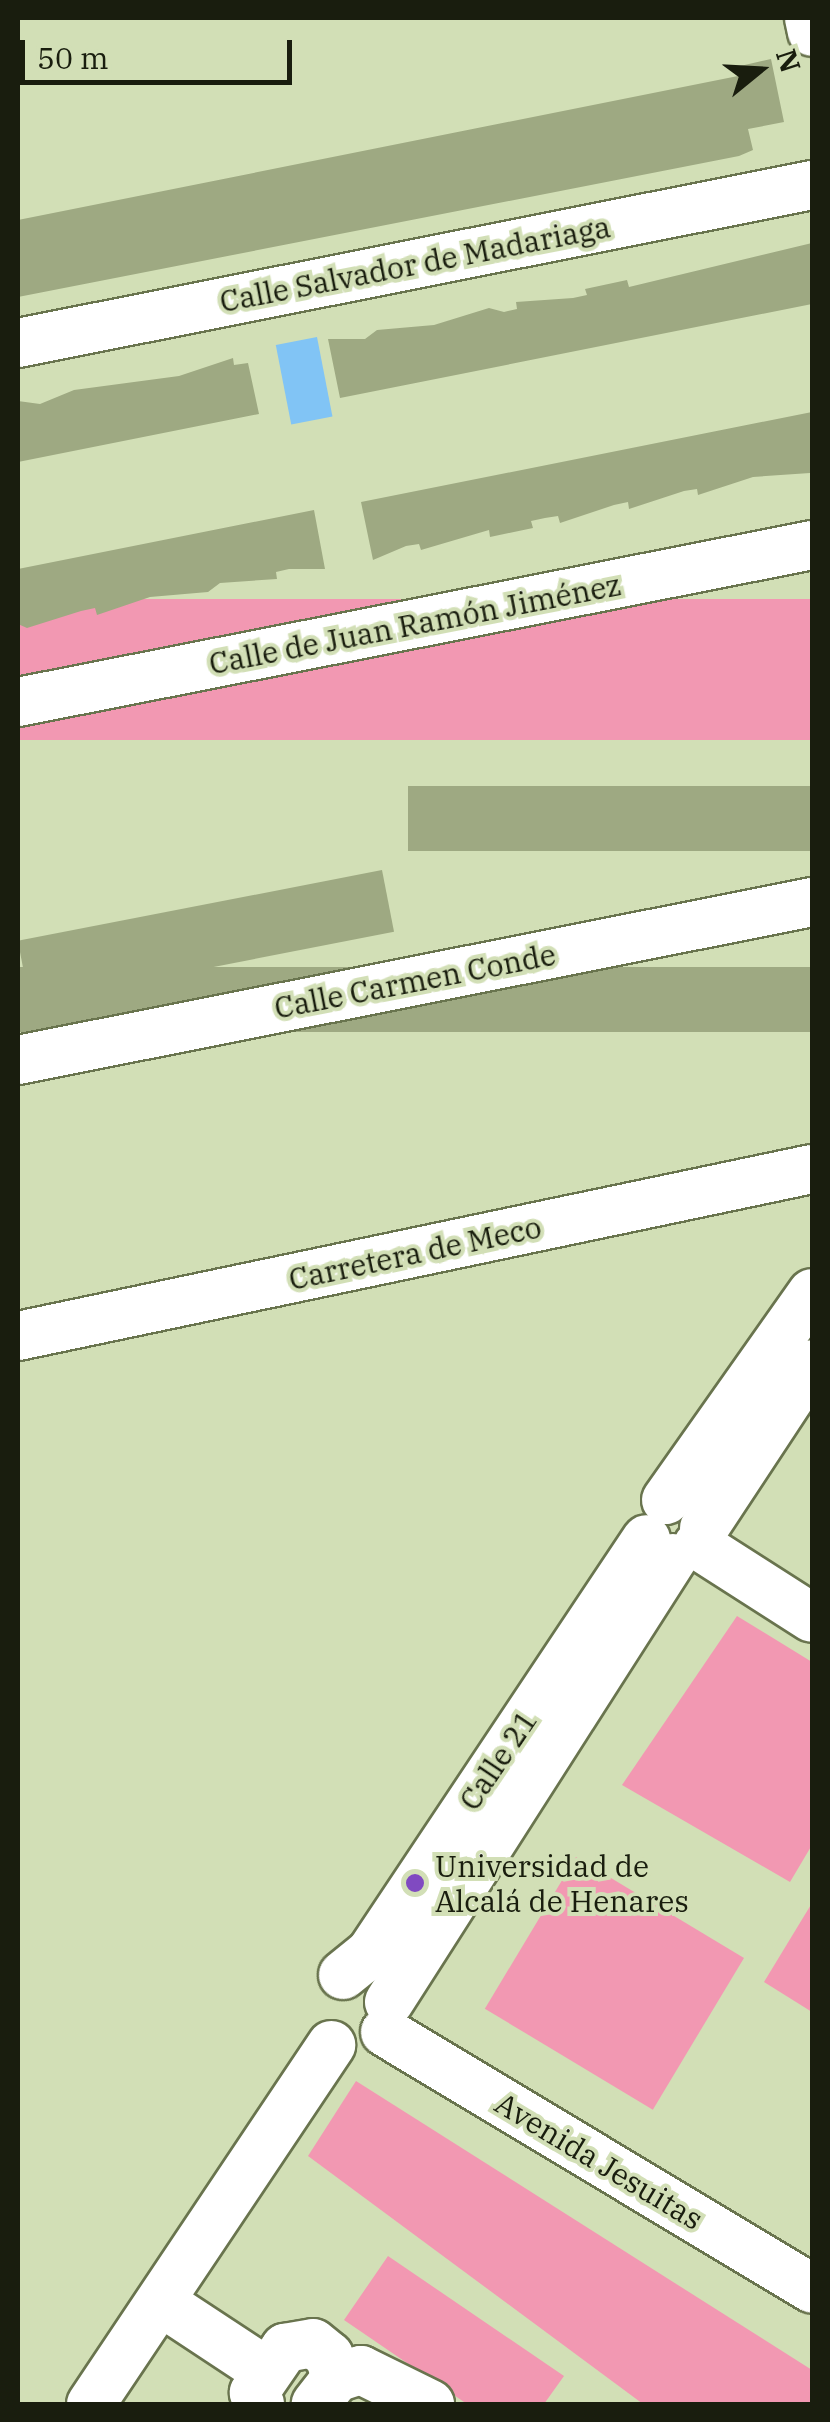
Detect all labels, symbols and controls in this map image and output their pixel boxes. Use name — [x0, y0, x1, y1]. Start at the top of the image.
scale bar — [25, 20, 298, 82]
north arrow — [710, 20, 810, 120]
text: 50 m — [37, 38, 109, 77]
text: N — [768, 44, 810, 77]
street label: Calle Salvador de Madariaga — [217, 208, 613, 320]
street label: Calle de Juan Ramón Jiménez — [206, 566, 624, 682]
street label: Calle Carmen Conde — [271, 936, 559, 1026]
street label: Carretera de Meco — [286, 1209, 544, 1297]
street label: Calle 21 — [452, 1703, 544, 1817]
place label: Universidad de Alcalá de Henares — [435, 1848, 689, 1918]
marker: Universidad de Alcalá de Henares — [404, 1872, 426, 1894]
street label: Avenida Jesuitas — [489, 2085, 709, 2237]

